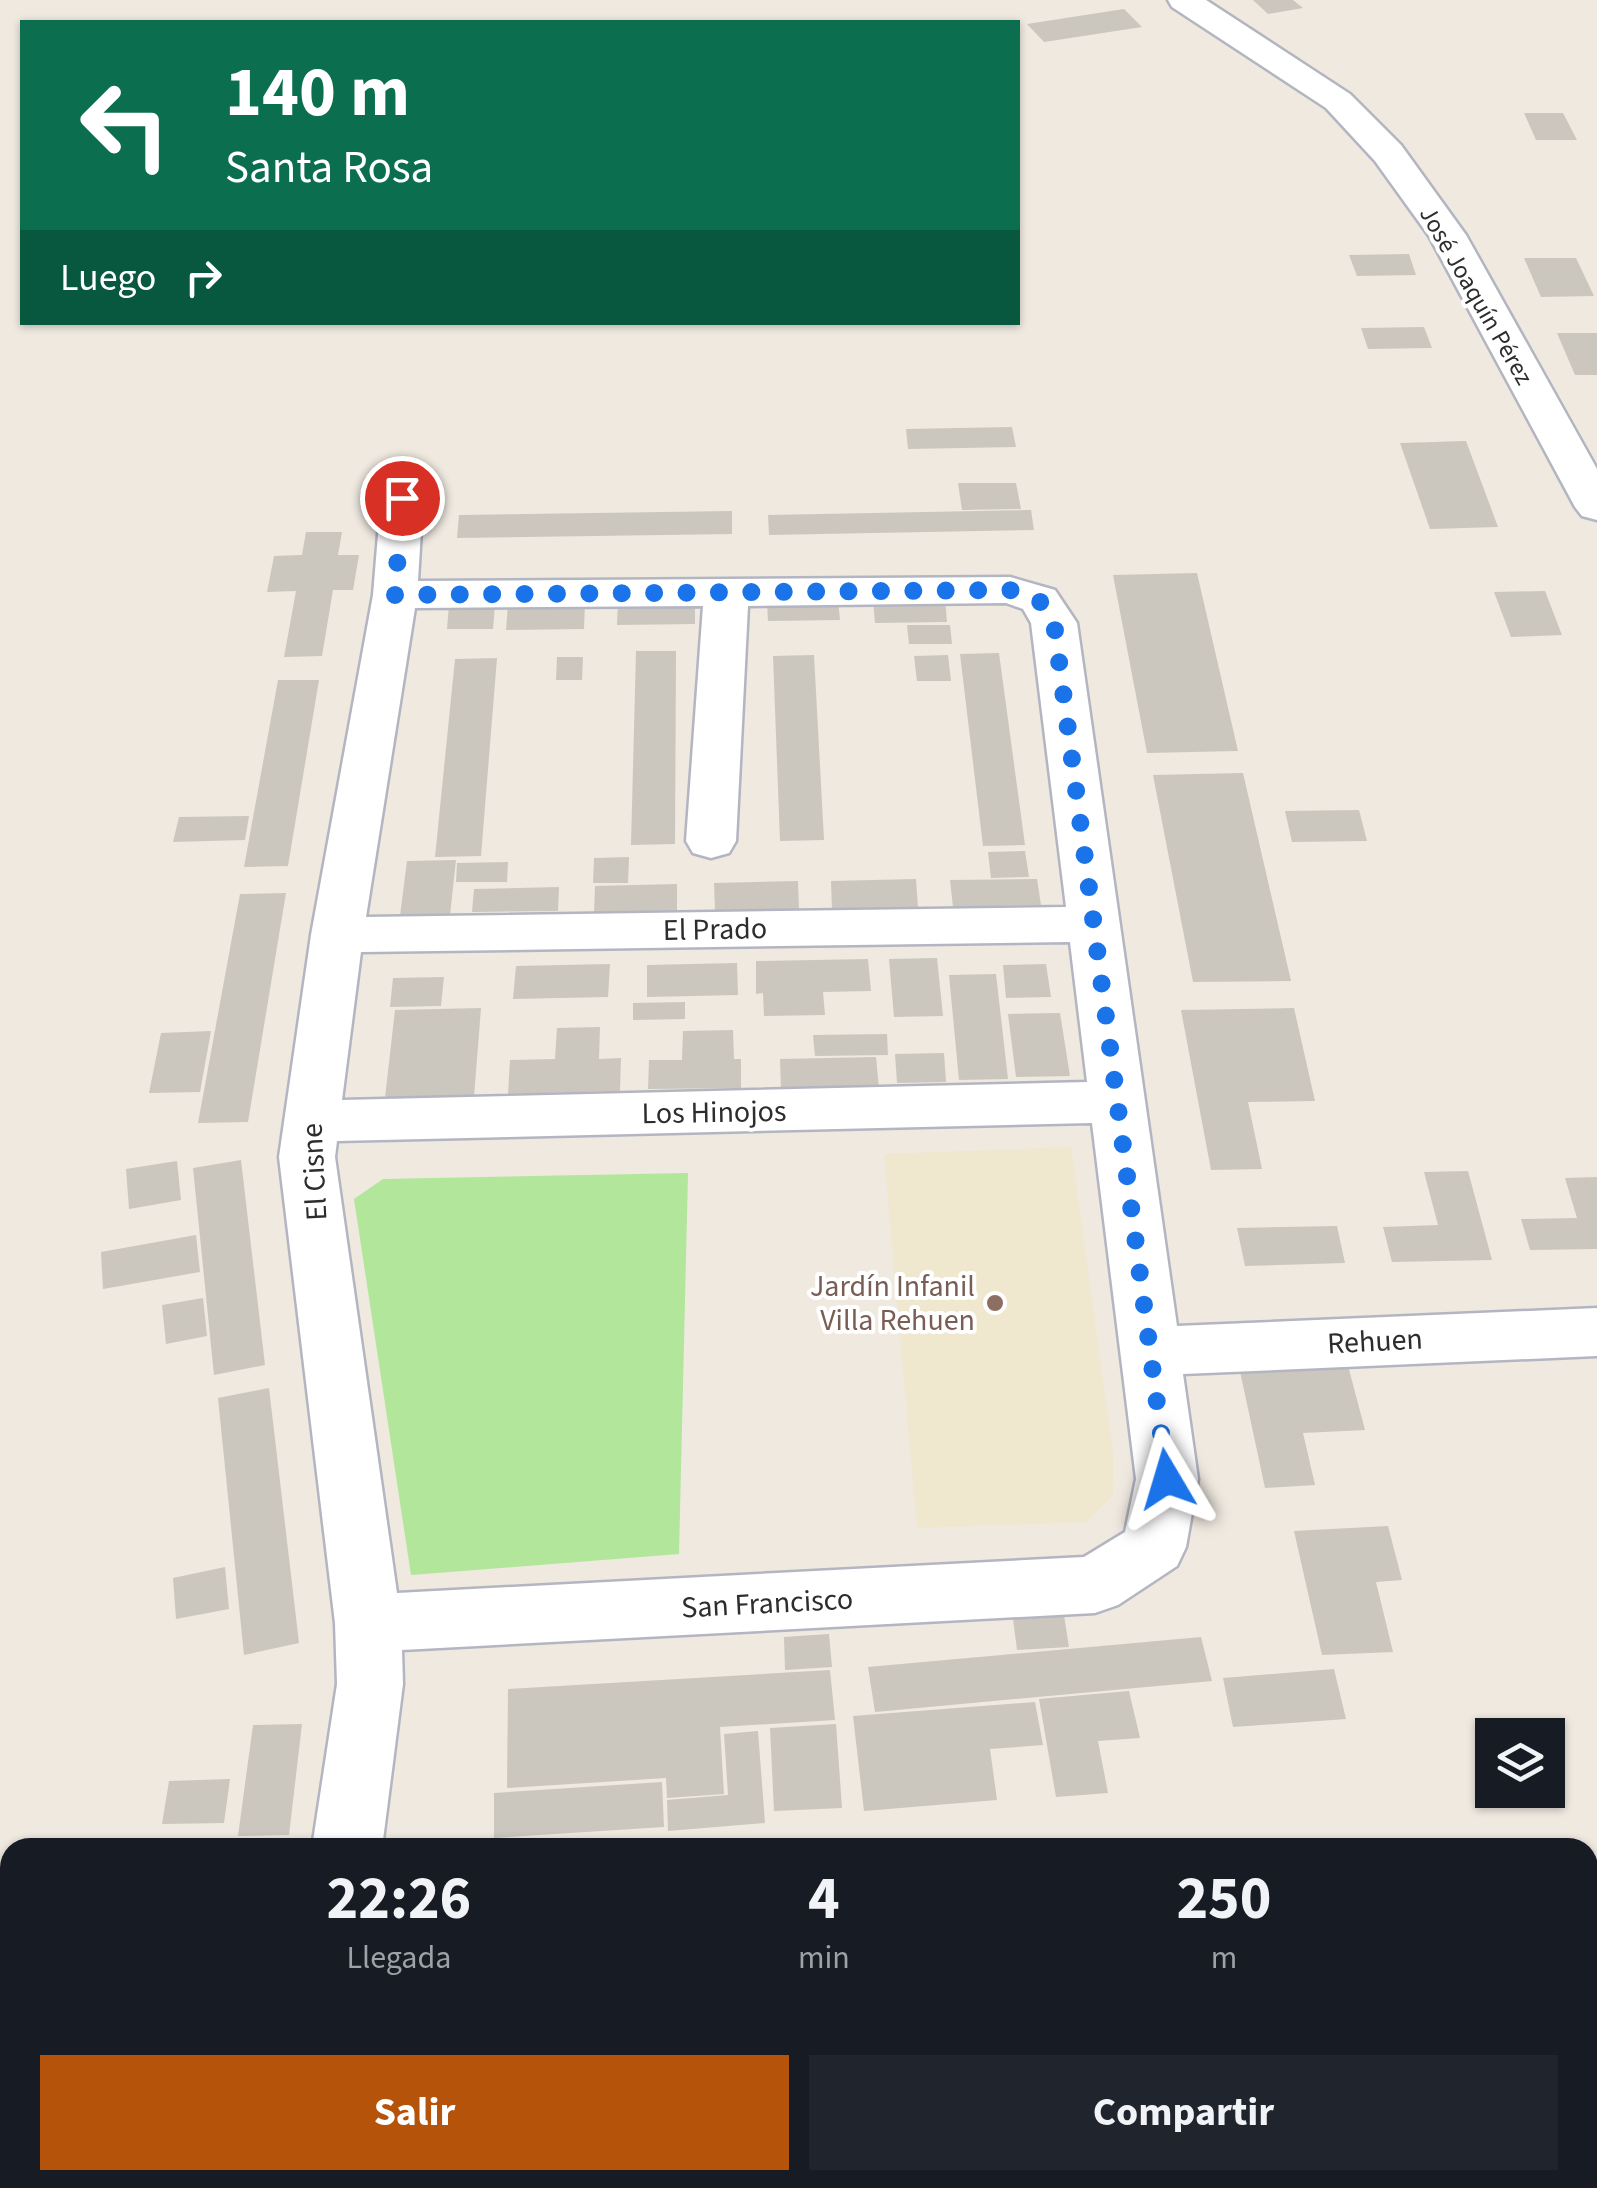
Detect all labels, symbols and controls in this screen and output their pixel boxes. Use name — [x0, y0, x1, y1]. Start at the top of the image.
text: 140 m — [225, 43, 410, 143]
icon: left — [60, 60, 190, 190]
text: Santa Rosa — [225, 136, 433, 200]
street label: José Joaquín Pérez — [1410, 200, 1542, 391]
icon: right — [176, 250, 231, 305]
text: Luego — [60, 251, 156, 305]
pin — [360, 456, 445, 541]
icon: arrive — [375, 471, 430, 526]
street label: El Prado — [663, 907, 767, 952]
street label: Los Hinojos — [641, 1090, 787, 1135]
street label: El Cisne — [290, 1122, 339, 1222]
place label: Jardín Infanil Villa Rehuen — [810, 1265, 975, 1342]
marker: Jardín Infanil Villa Rehuen — [984, 1292, 1006, 1314]
street label: Rehuen — [1326, 1318, 1424, 1365]
position arrow — [1115, 1427, 1219, 1531]
street label: San Francisco — [680, 1578, 854, 1629]
map controls — [1475, 1718, 1565, 1808]
button: layers — [1475, 1718, 1565, 1808]
text: 22:26 — [327, 1857, 471, 1942]
text: 4 — [808, 1857, 840, 1942]
text: 250 — [1176, 1857, 1271, 1942]
text: Llegada — [347, 1935, 451, 1981]
text: min — [798, 1935, 850, 1981]
text: m — [1211, 1935, 1237, 1981]
button: Salir — [40, 2055, 789, 2170]
button: Compartir — [809, 2055, 1558, 2170]

